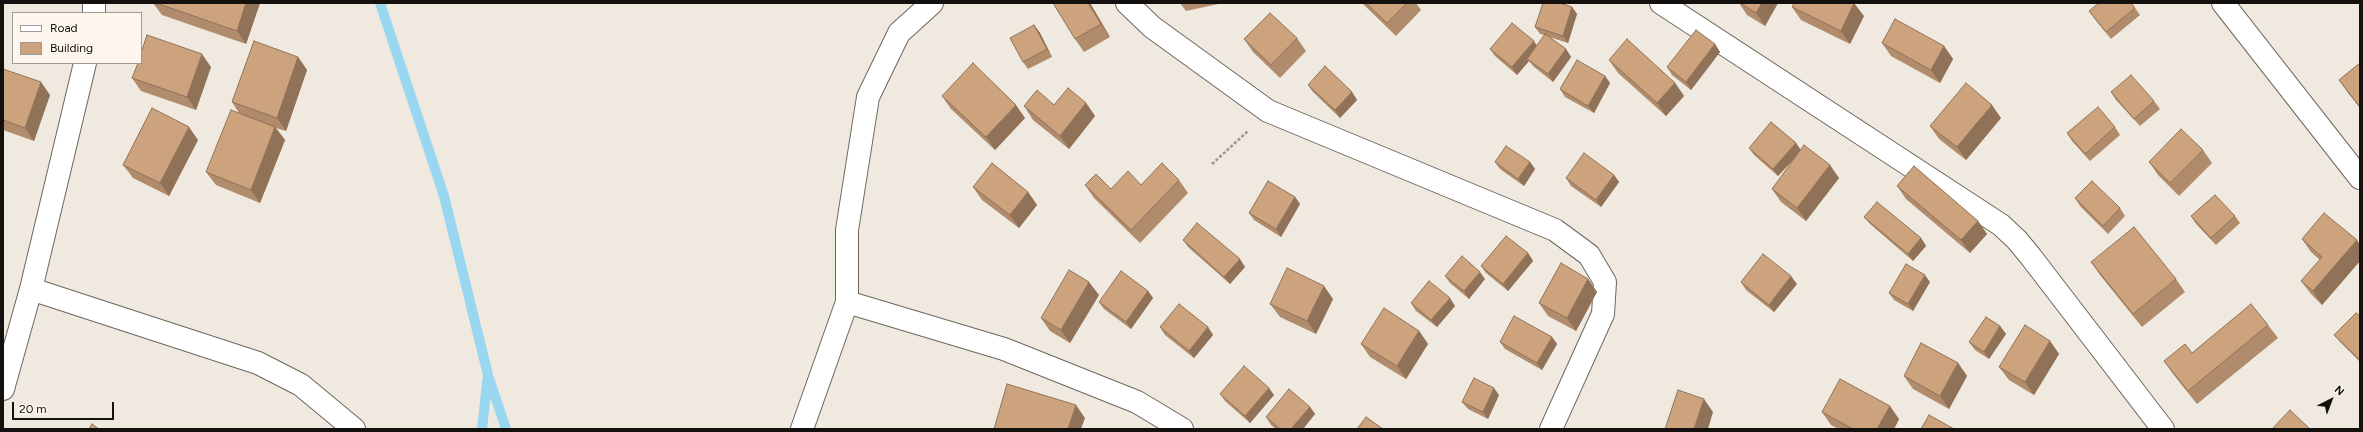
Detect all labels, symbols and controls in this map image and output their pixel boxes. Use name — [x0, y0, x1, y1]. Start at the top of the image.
legend — [12, 12, 142, 64]
text: Road — [50, 21, 78, 35]
text: Building — [50, 41, 93, 55]
north arrow — [2311, 380, 2351, 420]
text: N — [2332, 383, 2347, 398]
scale bar — [14, 394, 116, 420]
text: 20 m — [19, 402, 47, 416]

